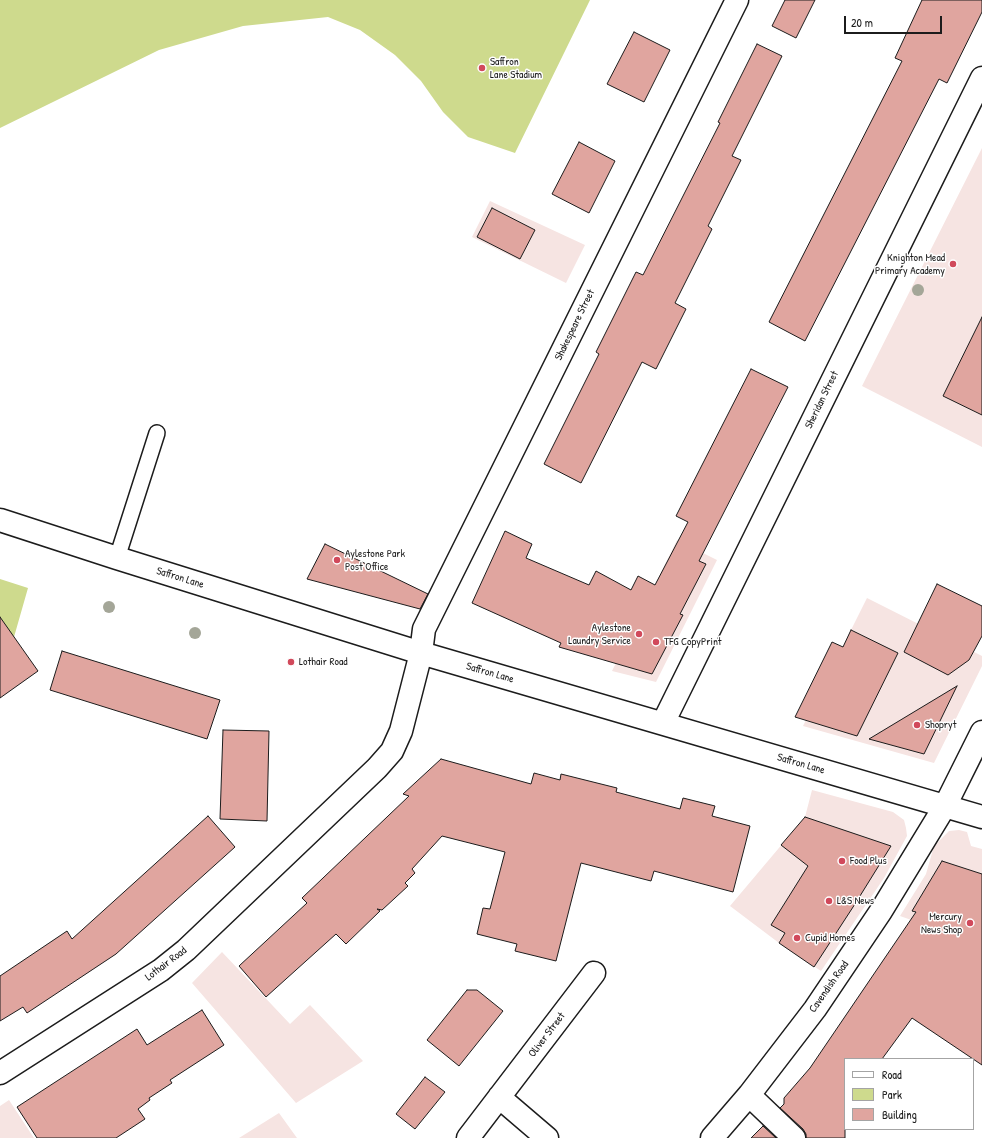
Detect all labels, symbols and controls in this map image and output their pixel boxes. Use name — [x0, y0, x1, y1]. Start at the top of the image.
scale bar — [846, 8, 944, 34]
text: 20 m — [851, 14, 873, 31]
place label: Saffron Lane Stadium — [490, 55, 542, 81]
marker: Saffron Lane Stadium — [477, 63, 487, 73]
place label: Knighton Mead Primary Academy — [875, 251, 945, 277]
marker: Knighton Mead Primary Academy — [948, 259, 958, 269]
street label: Shakespeare Street — [552, 287, 598, 363]
street label: Sheridan Street — [802, 369, 842, 431]
place label: Aylestone Park Post Office — [345, 547, 405, 573]
marker: Aylestone Park Post Office — [332, 555, 342, 565]
street label: Saffron Lane — [155, 565, 205, 591]
place label: Aylestone Laundry Service — [568, 621, 631, 647]
marker: Aylestone Laundry Service — [634, 629, 644, 639]
place label: TFG CopyPrint — [664, 635, 722, 649]
marker: TFG CopyPrint — [651, 637, 661, 647]
place label: Lothair Road — [299, 655, 347, 669]
marker: Lothair Road — [286, 657, 296, 667]
street label: Saffron Lane — [465, 660, 515, 686]
place label: Shopryt — [925, 718, 956, 732]
marker: Shopryt — [912, 720, 922, 730]
street label: Saffron Lane — [776, 751, 826, 777]
place label: Food Plus — [850, 854, 887, 868]
marker: Food Plus — [837, 856, 847, 866]
place label: L&S News — [837, 894, 874, 908]
marker: L&S News — [824, 896, 834, 906]
place label: Mercury News Shop — [921, 910, 962, 936]
marker: Mercury News Shop — [965, 918, 975, 928]
place label: Cupid Homes — [805, 931, 855, 945]
marker: Cupid Homes — [792, 933, 802, 943]
street label: Lothair Road — [143, 944, 189, 984]
street label: Cavendish Road — [806, 959, 852, 1015]
street label: Oliver Street — [526, 1010, 568, 1060]
legend — [844, 1058, 974, 1130]
text: Road — [882, 1066, 902, 1083]
text: Park — [882, 1086, 902, 1103]
text: Building — [882, 1106, 917, 1123]

